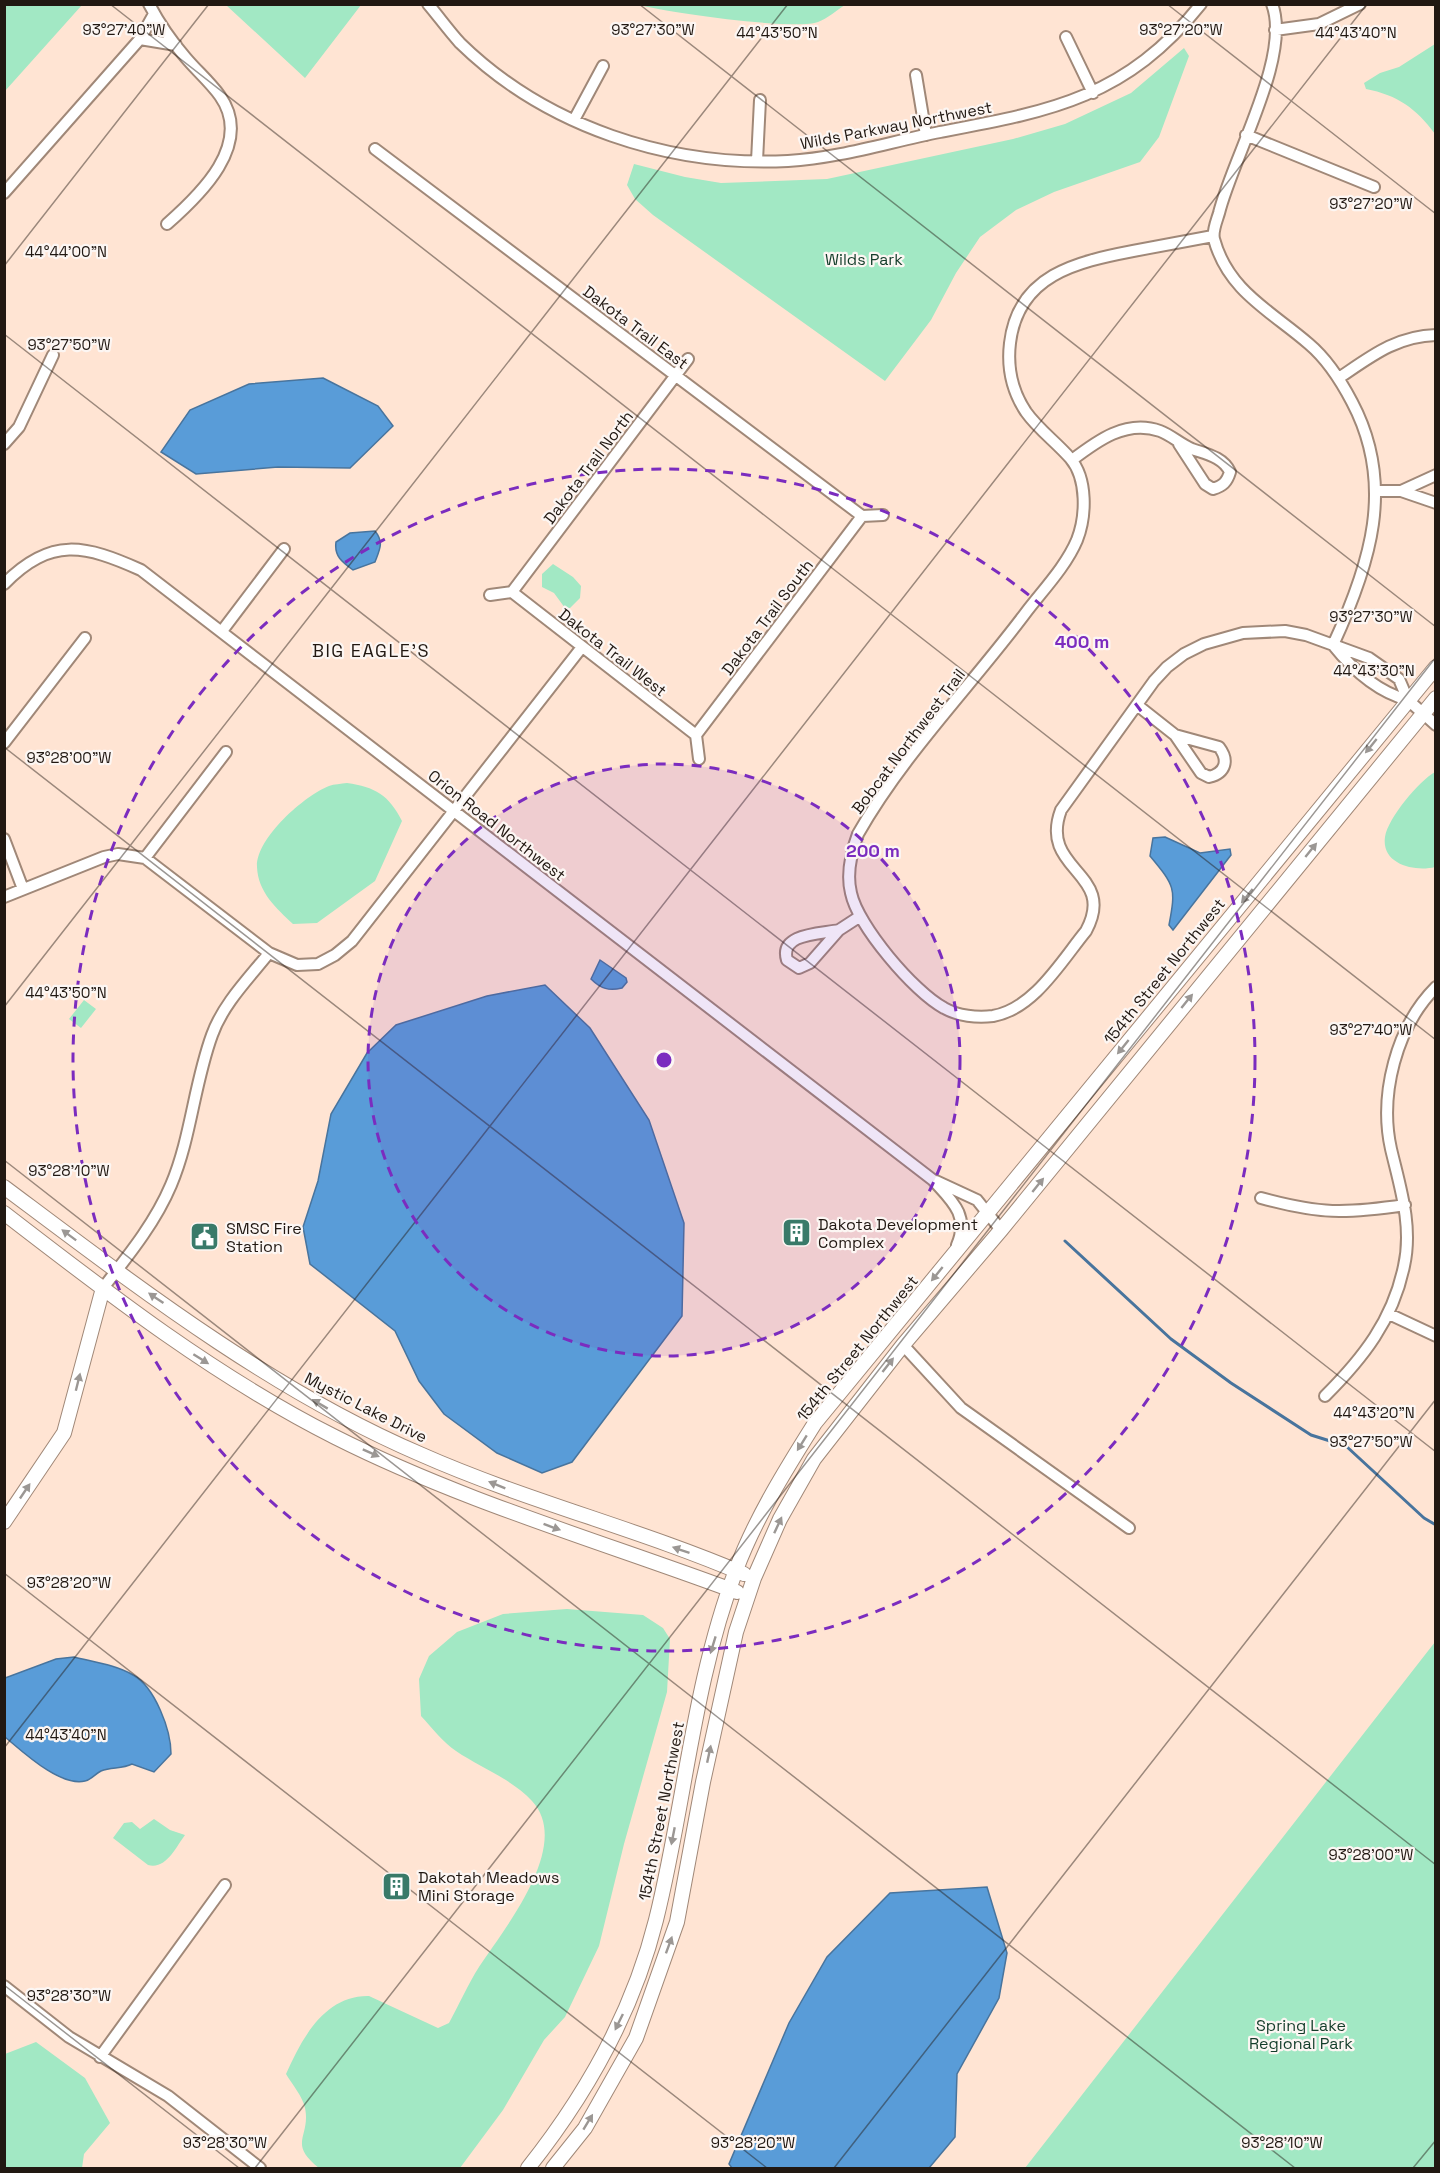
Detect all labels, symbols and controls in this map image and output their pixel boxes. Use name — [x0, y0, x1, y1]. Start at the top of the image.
text: 93°27'40"W — [83, 20, 165, 39]
text: 93°27'30"W — [611, 20, 695, 39]
text: 93°27'20"W — [1139, 20, 1223, 39]
text: 44°43'50"N — [736, 23, 818, 42]
text: 44°43'40"N — [1315, 23, 1397, 42]
street label: Wilds Parkway Northwest — [798, 97, 994, 154]
text: 93°27'20"W — [1329, 194, 1413, 213]
text: 44°44'00"N — [25, 242, 107, 261]
park label: Wilds Park — [825, 249, 903, 270]
street label: Dakota Trail East — [579, 281, 693, 374]
text: 93°27'50"W — [27, 335, 111, 354]
street label: Dakota Trail North — [539, 406, 638, 528]
street label: Dakota Trail South — [717, 555, 818, 679]
street label: Dakota Trail West — [554, 604, 671, 701]
text: 93°27'30"W — [1329, 607, 1413, 626]
text: 400 m — [1055, 630, 1109, 653]
district label: BIG EAGLE'S — [312, 639, 430, 662]
text: 44°43'30"N — [1333, 661, 1415, 680]
street label: Bobcat Northwest Trail — [847, 664, 970, 818]
one-way arrow — [1365, 738, 1377, 753]
text: 93°28'00"W — [27, 748, 111, 767]
street label: Orion Road Northwest — [424, 765, 570, 886]
text: 200 m — [846, 839, 900, 862]
one-way arrow — [1304, 843, 1317, 858]
one-way arrow — [1241, 888, 1254, 903]
street label: 154th Street Northwest — [1099, 894, 1230, 1049]
text: 44°43'50"N — [25, 983, 107, 1002]
one-way arrow — [1181, 993, 1194, 1009]
text: 93°27'40"W — [1330, 1020, 1412, 1039]
one-way arrow — [1117, 1039, 1130, 1054]
centre of rings — [654, 1050, 674, 1070]
text: 93°28'10"W — [28, 1161, 110, 1180]
one-way arrow — [1031, 1177, 1043, 1192]
place label: Dakota Development Complex — [818, 1214, 978, 1253]
building icon: Dakota Development Complex — [781, 1217, 813, 1249]
place label: SMSC Fire Station — [226, 1218, 302, 1257]
public building icon: SMSC Fire Station — [189, 1221, 221, 1253]
one-way arrow — [62, 1230, 77, 1242]
one-way arrow — [931, 1266, 944, 1282]
street label: 154th Street Northwest — [792, 1271, 923, 1426]
one-way arrow — [149, 1292, 165, 1304]
one-way arrow — [193, 1353, 209, 1364]
one-way arrow — [882, 1357, 894, 1372]
street label: Mystic Lake Drive — [301, 1367, 431, 1447]
one-way arrow — [74, 1372, 84, 1391]
one-way arrow — [312, 1398, 328, 1409]
text: 44°43'20"N — [1333, 1403, 1415, 1422]
text: 93°27'50"W — [1329, 1432, 1413, 1451]
one-way arrow — [797, 1435, 808, 1451]
one-way arrow — [363, 1449, 380, 1458]
one-way arrow — [488, 1480, 506, 1489]
one-way arrow — [19, 1484, 31, 1500]
one-way arrow — [773, 1516, 782, 1533]
one-way arrow — [543, 1522, 561, 1532]
one-way arrow — [672, 1545, 690, 1555]
text: 93°28'20"W — [27, 1573, 111, 1592]
one-way arrow — [707, 1636, 717, 1654]
street label: 154th Street Northwest — [634, 1720, 689, 1902]
text: 44°43'40"N — [25, 1725, 107, 1744]
one-way arrow — [705, 1745, 714, 1764]
one-way arrow — [668, 1826, 677, 1845]
text: 93°28'00"W — [1329, 1845, 1413, 1864]
place label: Dakotah Meadows Mini Storage — [418, 1867, 560, 1906]
building icon: Dakotah Meadows Mini Storage — [381, 1870, 413, 1902]
one-way arrow — [665, 1936, 675, 1954]
text: 93°28'30"W — [27, 1986, 111, 2005]
one-way arrow — [614, 2014, 624, 2031]
park label: Spring Lake Regional Park — [1249, 2015, 1353, 2054]
one-way arrow — [583, 2114, 594, 2130]
text: 93°28'30"W — [183, 2133, 267, 2152]
text: 93°28'20"W — [711, 2133, 795, 2152]
text: 93°28'10"W — [1241, 2133, 1323, 2152]

